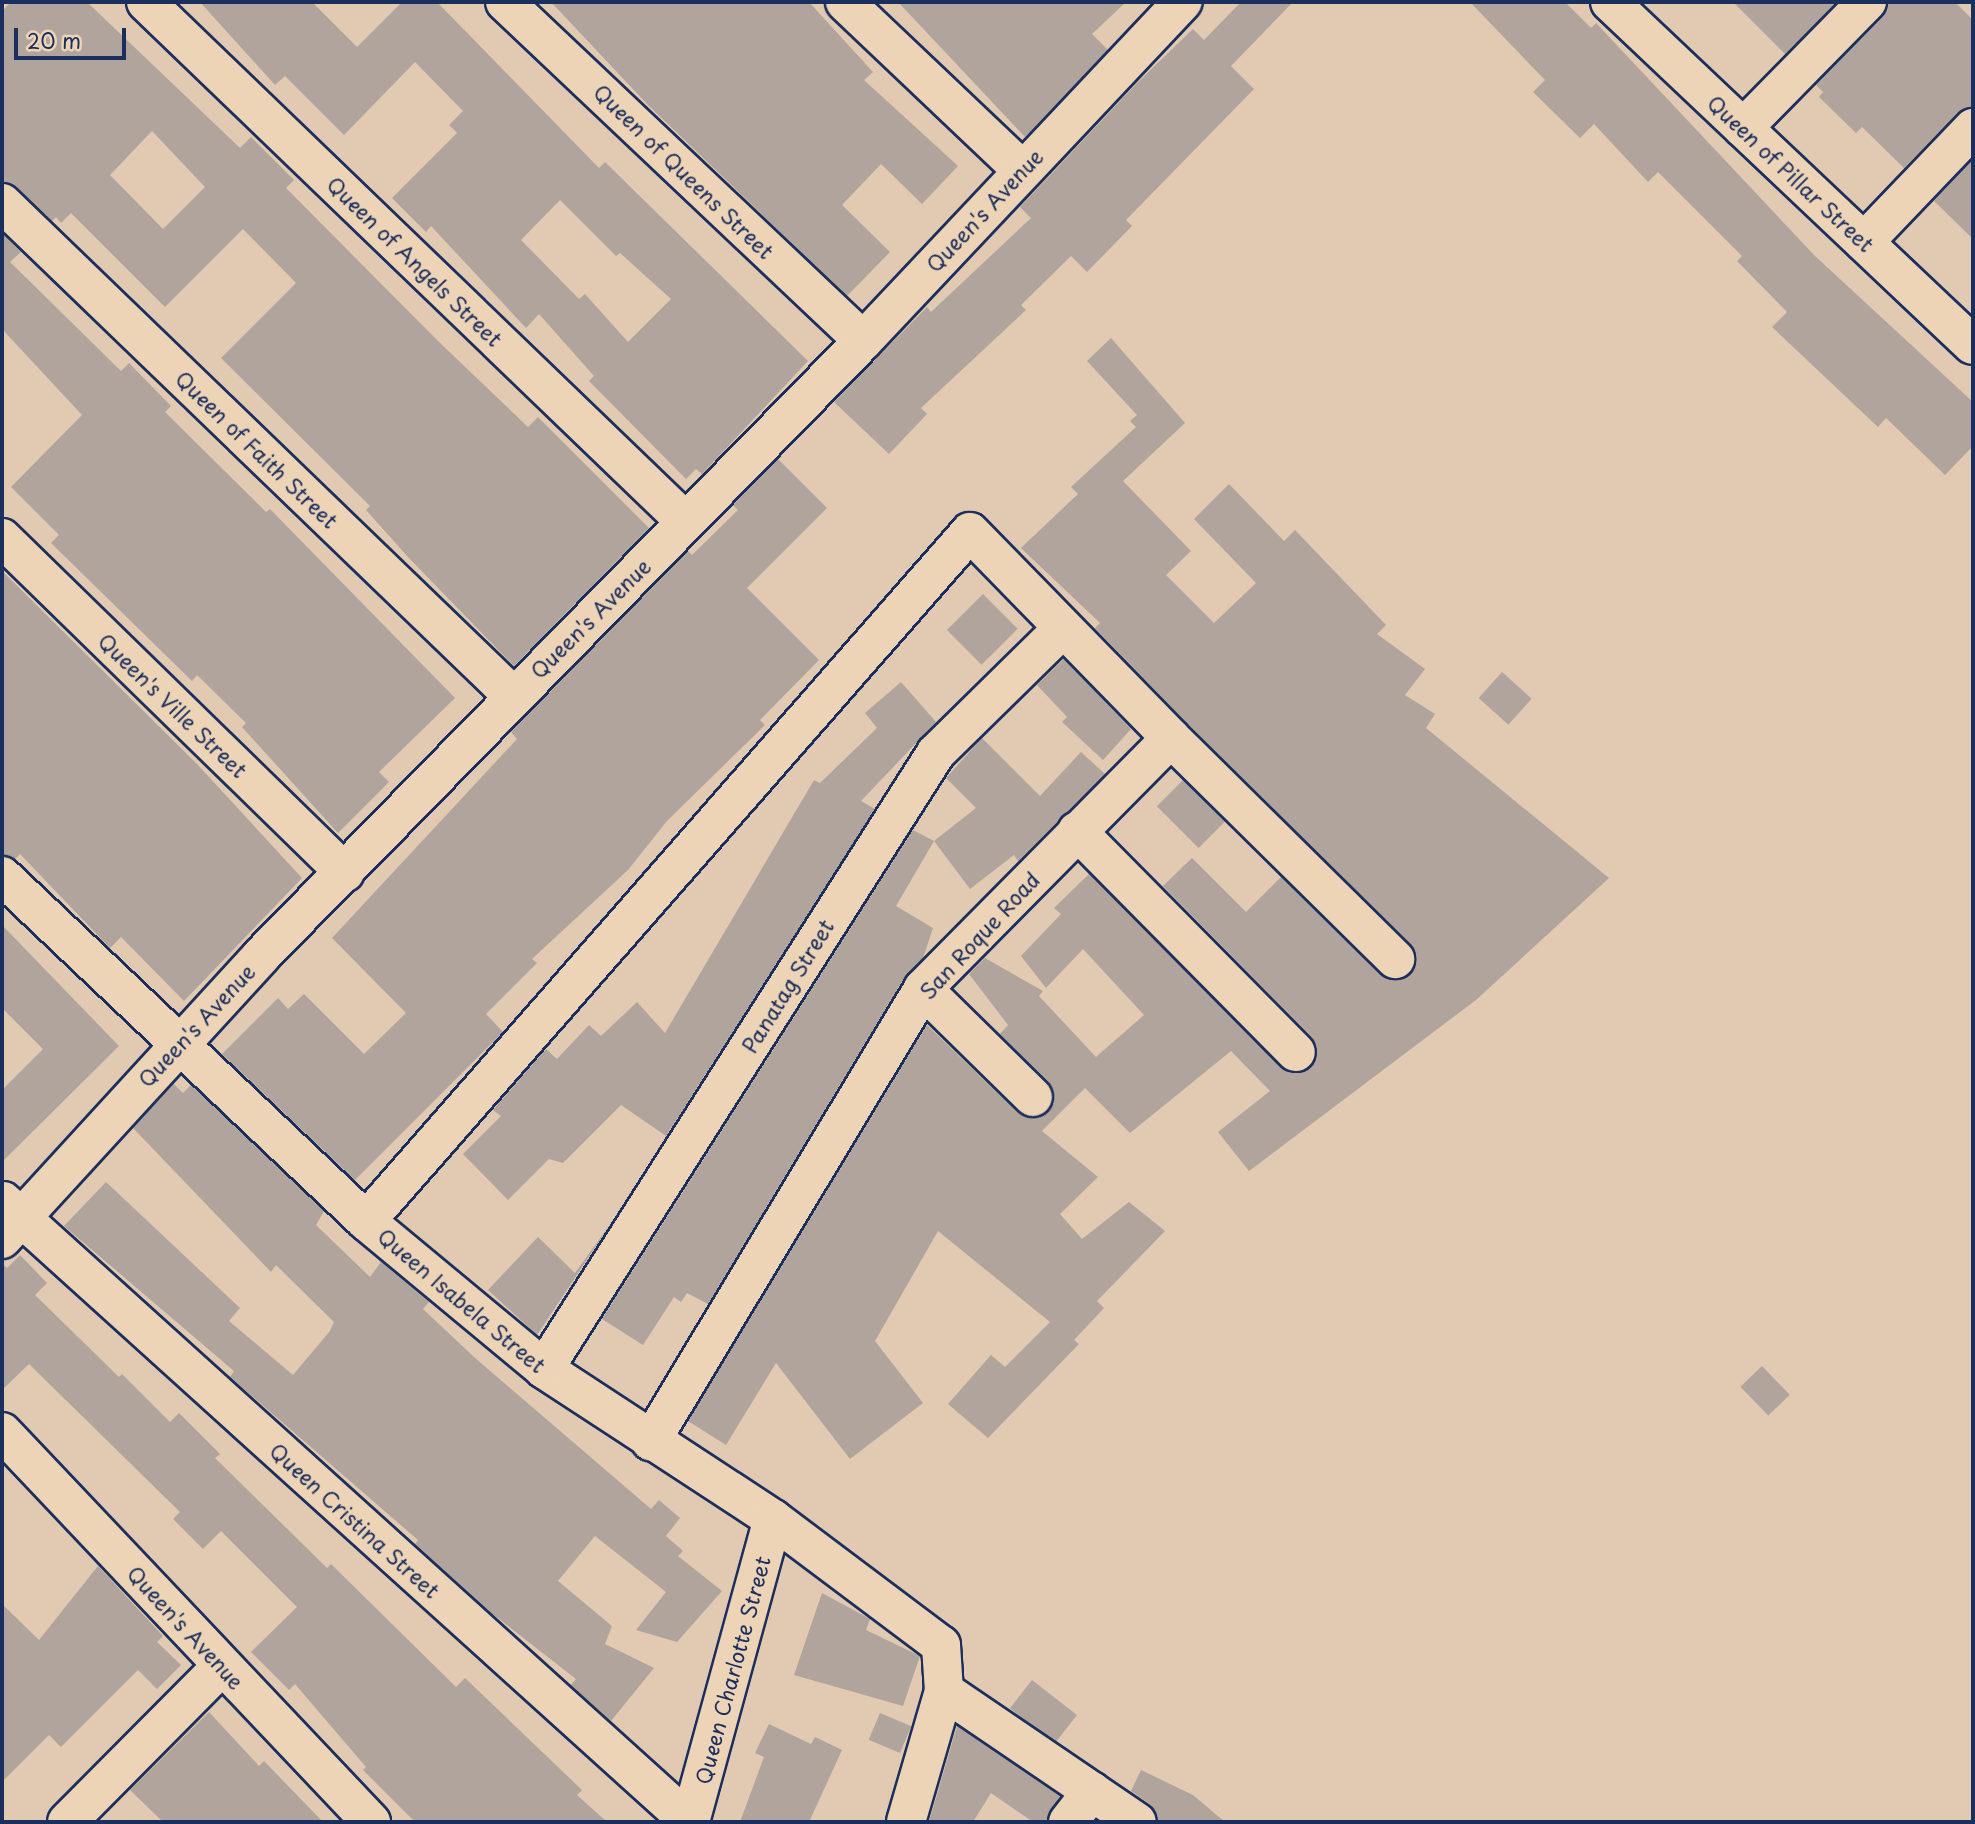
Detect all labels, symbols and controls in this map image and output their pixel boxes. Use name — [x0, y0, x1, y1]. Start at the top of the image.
scale bar — [18, 14, 130, 58]
text: 20 m — [27, 24, 81, 56]
street label: Queen of Queens Street — [588, 78, 780, 264]
street label: Queen of Pillar Street — [1702, 88, 1880, 258]
street label: Queen's Avenue — [921, 144, 1047, 276]
street label: Queen of Angels Street — [321, 170, 509, 352]
street label: Queen of Faith Street — [169, 364, 345, 534]
street label: Queen's Avenue — [525, 553, 655, 683]
street label: Queen's Ville Street — [93, 627, 253, 783]
street label: San Roque Road — [914, 866, 1044, 1004]
street label: Panatag Street — [735, 914, 839, 1058]
street label: Queen's Avenue — [133, 959, 259, 1091]
street label: Queen Isabela Street — [373, 1222, 551, 1378]
street label: Queen Cristina Street — [264, 1436, 446, 1604]
street label: Queen Charlotte Street — [689, 1553, 775, 1787]
street label: Queen's Avenue — [123, 1561, 249, 1693]

